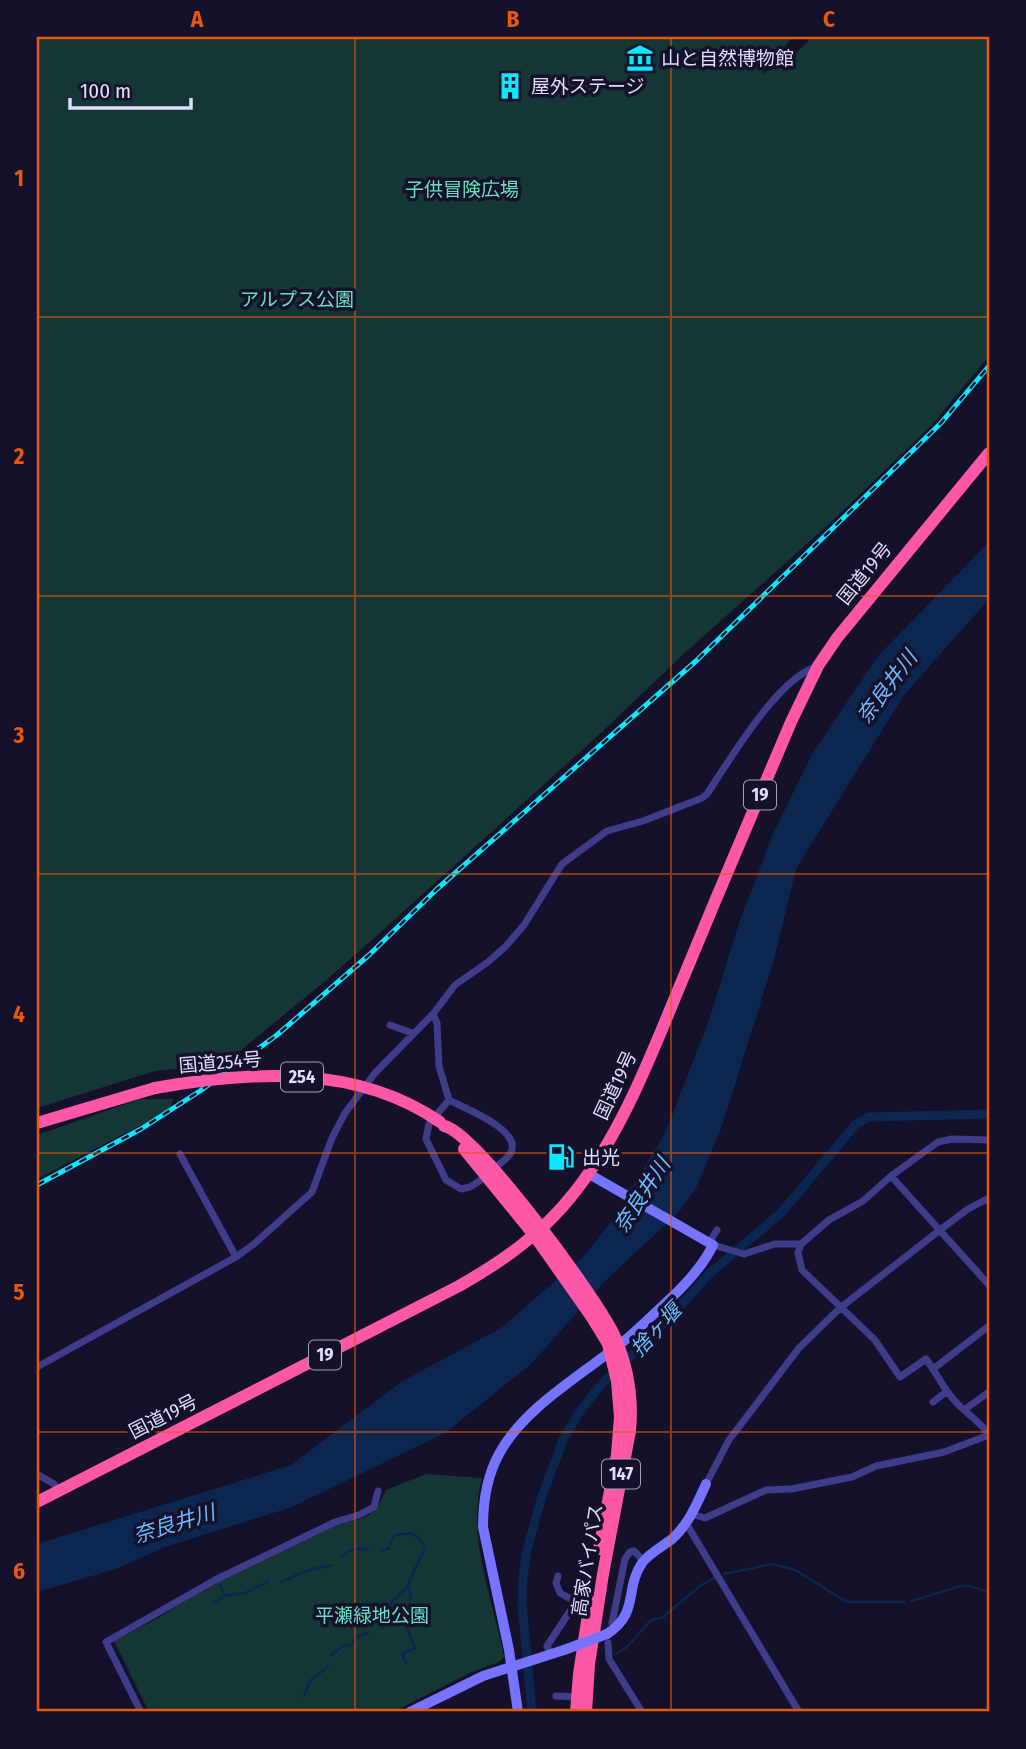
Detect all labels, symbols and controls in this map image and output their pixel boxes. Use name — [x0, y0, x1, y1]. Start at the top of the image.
text: A — [190, 5, 204, 33]
text: B — [507, 5, 520, 33]
text: C — [823, 5, 835, 33]
museum icon: 山と自然博物館 — [625, 43, 655, 73]
place label: 山と自然博物館 — [661, 47, 794, 70]
scale bar — [70, 66, 191, 110]
building icon: 屋外ステージ — [495, 71, 525, 101]
place label: 屋外ステージ — [531, 75, 645, 98]
text: 100 m — [80, 78, 131, 104]
text: 1 — [14, 164, 24, 192]
park label: 子供冒険広場 — [405, 178, 519, 201]
park label: アルプス公園 — [240, 288, 354, 311]
text: 2 — [13, 442, 25, 470]
street label: 国道19号 — [832, 537, 897, 609]
water label: 奈良井川 — [851, 644, 924, 728]
text: 3 — [13, 721, 25, 749]
road number: 19 — [744, 780, 776, 810]
text: 4 — [13, 1000, 25, 1028]
street label: 国道254号 — [178, 1047, 263, 1078]
street label: 国道19号 — [589, 1047, 641, 1123]
road number: 254 — [281, 1062, 323, 1092]
fuel station icon: 出光 — [546, 1142, 576, 1172]
place label: 出光 — [582, 1146, 620, 1169]
water label: 奈良井川 — [608, 1151, 677, 1237]
text: 5 — [13, 1278, 25, 1306]
water label: 捨ヶ堰 — [625, 1295, 690, 1362]
road number: 19 — [309, 1340, 341, 1370]
street label: 国道19号 — [125, 1389, 201, 1443]
road number: 147 — [602, 1460, 640, 1489]
water label: 奈良井川 — [130, 1499, 220, 1549]
street label: 高家バイパス — [567, 1502, 608, 1618]
text: 6 — [13, 1557, 25, 1585]
park label: 平瀬緑地公園 — [315, 1604, 429, 1627]

